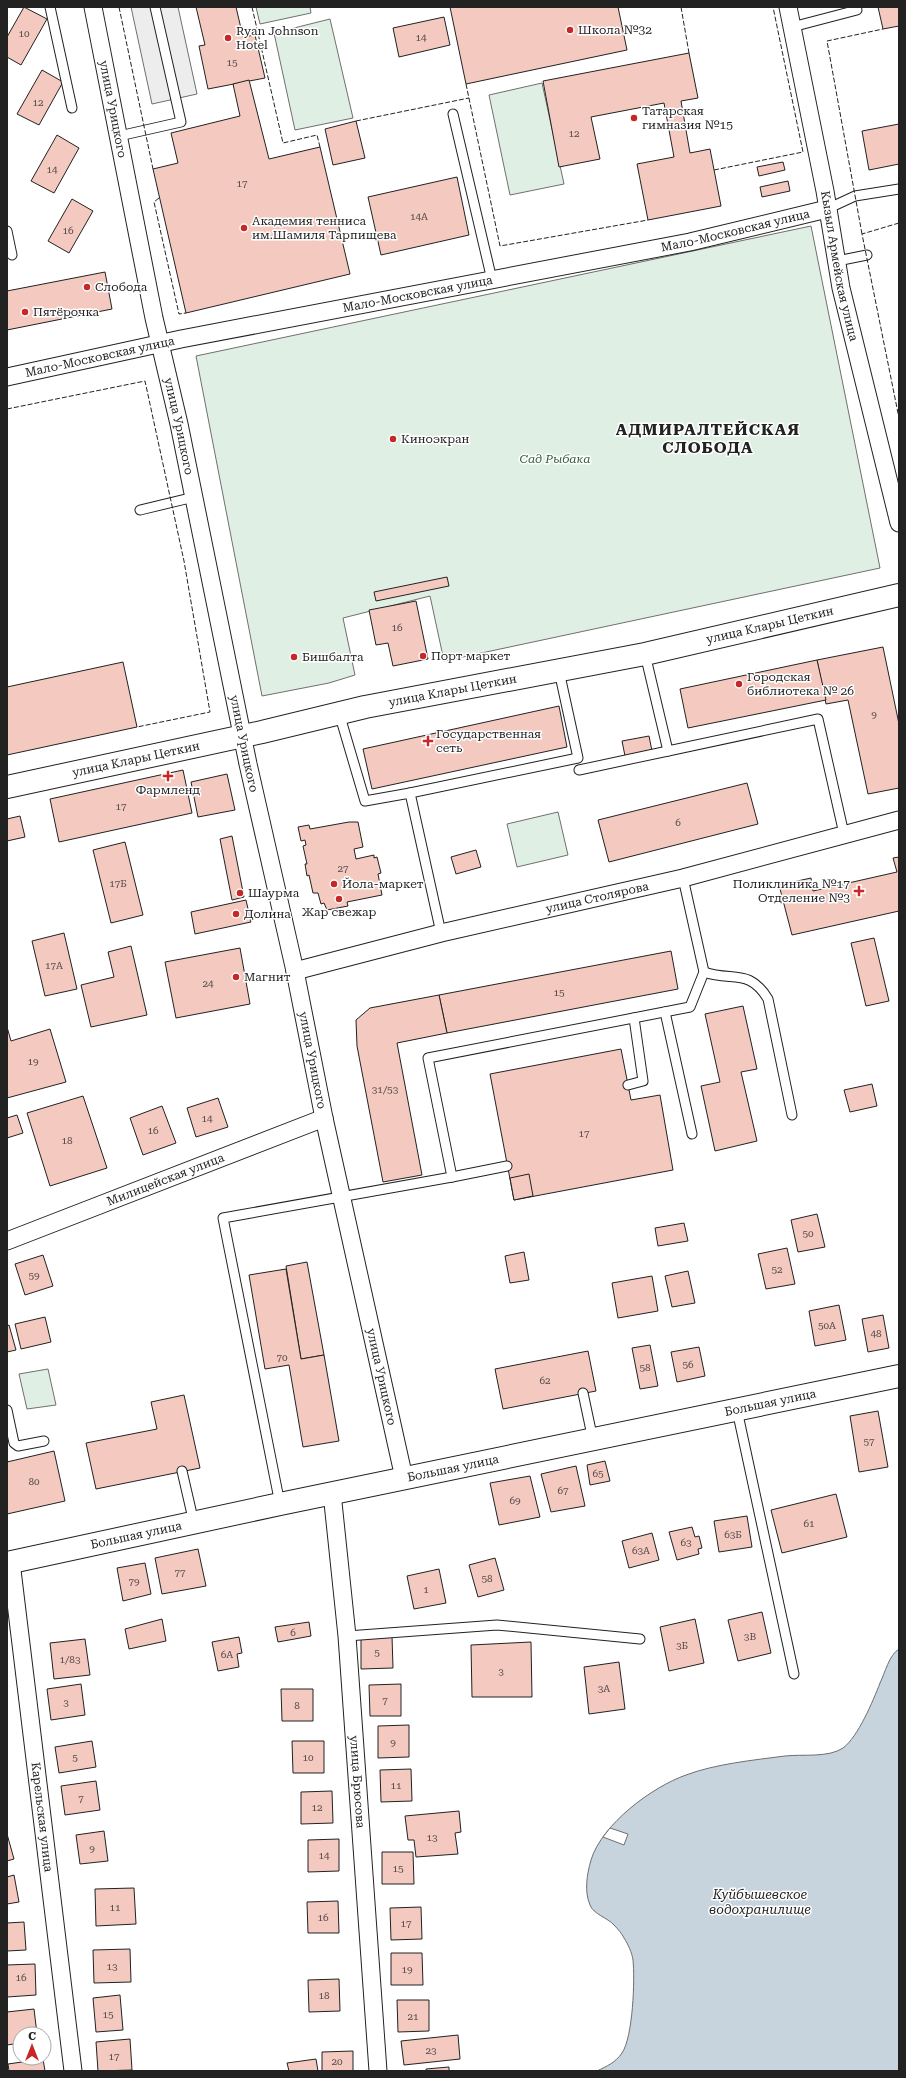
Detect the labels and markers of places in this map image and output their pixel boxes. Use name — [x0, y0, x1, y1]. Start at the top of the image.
place label: Школа №32 — [578, 23, 652, 37]
place label: Ryan Johnson Hotel — [236, 24, 319, 52]
marker: Школа №32 — [565, 25, 575, 35]
marker: Ryan Johnson Hotel — [223, 33, 233, 43]
place label: Татарская гимназия №15 — [642, 104, 733, 132]
marker: Татарская гимназия №15 — [629, 113, 639, 123]
place label: Академия тенниса им.Шамиля Тарпищева — [252, 214, 397, 242]
marker: Академия тенниса им.Шамиля Тарпищева — [239, 223, 249, 233]
place label: Слобода — [95, 280, 148, 294]
marker: Слобода — [82, 282, 92, 292]
place label: Пятёрочка — [33, 305, 100, 319]
marker: Пятёрочка — [20, 307, 30, 317]
place label: Киноэкран — [401, 432, 469, 446]
marker: Киноэкран — [388, 434, 398, 444]
place label: Порт маркет — [431, 649, 511, 663]
place label: Бишбалта — [302, 650, 364, 664]
marker: Порт маркет — [418, 651, 428, 661]
marker: Бишбалта — [289, 652, 299, 662]
place label: Городская библиотека № 26 — [747, 670, 854, 698]
marker: Городская библиотека № 26 — [734, 679, 744, 689]
place label: Государственная сеть — [436, 727, 541, 755]
marker: Государственная сеть — [423, 736, 433, 746]
marker: Фармленд — [163, 771, 173, 781]
place label: Фармленд — [136, 783, 201, 797]
place label: Йола-маркет — [342, 877, 424, 891]
place label: Поликлиника №17 Отделение №3 — [733, 877, 850, 905]
marker: Йола-маркет — [329, 879, 339, 889]
marker: Поликлиника №17 Отделение №3 — [853, 885, 865, 897]
place label: Шаурма — [248, 886, 300, 900]
marker: Шаурма — [235, 888, 245, 898]
marker: Жар свежар — [334, 894, 344, 904]
place label: Жар свежар — [302, 905, 377, 919]
place label: Долина — [244, 907, 291, 921]
marker: Долина — [231, 909, 241, 919]
place label: Магнит — [244, 970, 291, 984]
marker: Магнит — [231, 972, 241, 982]

